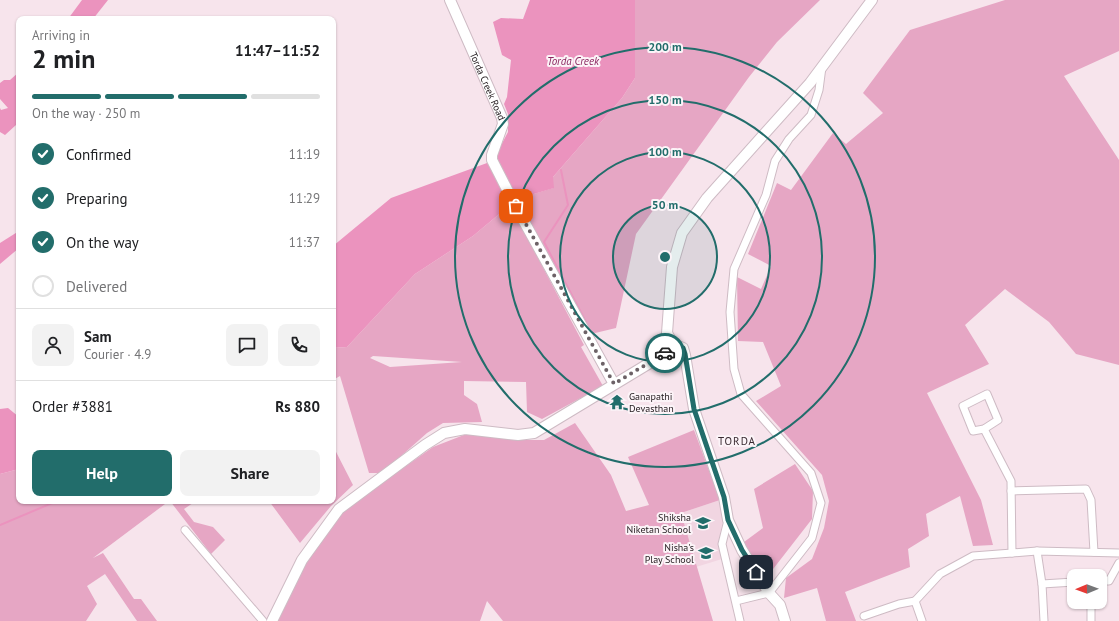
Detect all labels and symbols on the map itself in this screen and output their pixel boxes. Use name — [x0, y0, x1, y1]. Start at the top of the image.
text: 200 m — [648, 39, 682, 54]
street label: Torda Creek Road — [467, 50, 508, 122]
water label: Torda Creek — [547, 54, 600, 68]
text: 150 m — [648, 92, 682, 107]
text: 100 m — [648, 144, 682, 159]
pin — [499, 189, 533, 223]
text: 50 m — [652, 197, 678, 212]
centre of rings — [658, 250, 672, 264]
courier — [645, 333, 685, 373]
place label: Ganapathi Devasthan — [629, 390, 674, 415]
temple icon: Ganapathi Devasthan — [608, 393, 626, 411]
district label: TORDA — [718, 434, 756, 448]
place label: Shiksha Niketan School — [626, 511, 691, 536]
school or university icon: Shiksha Niketan School — [694, 514, 712, 532]
place label: Nisha's Play School — [645, 541, 694, 566]
school or university icon: Nisha's Play School — [697, 544, 715, 562]
pin — [739, 555, 773, 589]
north arrow — [1067, 569, 1107, 609]

